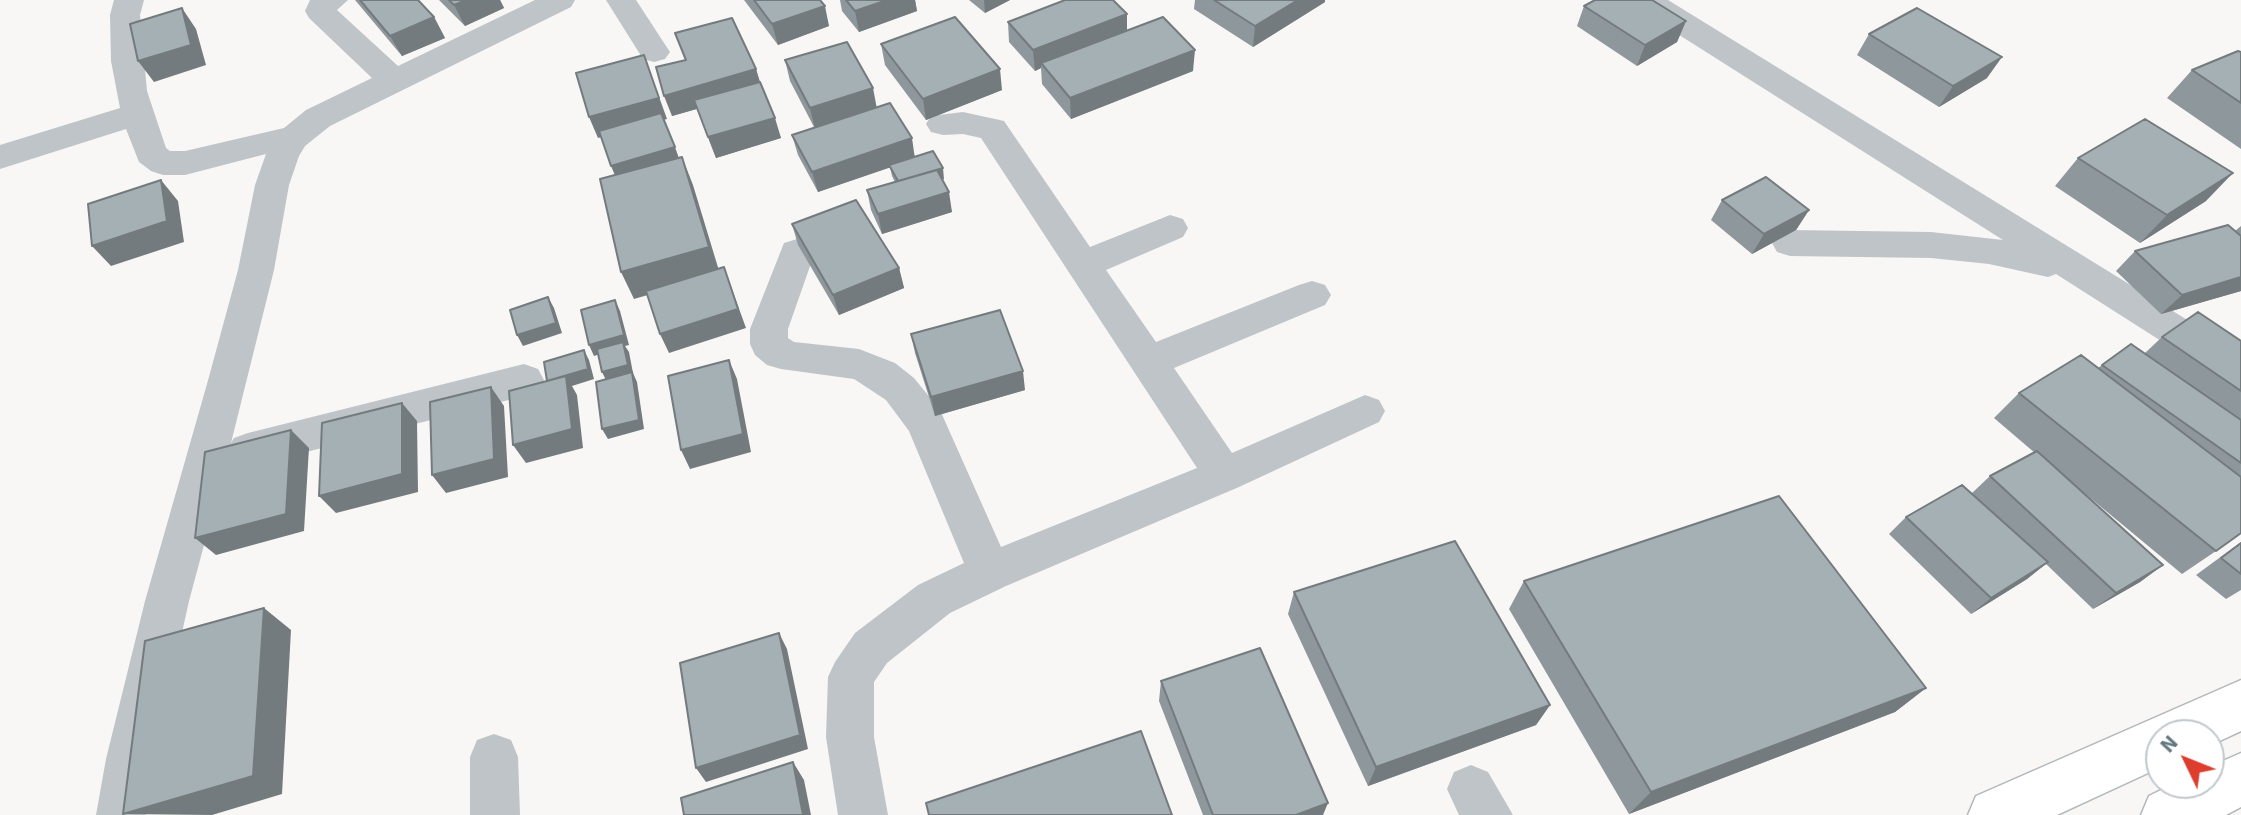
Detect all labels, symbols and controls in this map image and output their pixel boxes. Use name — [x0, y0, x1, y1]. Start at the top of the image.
north arrow — [2145, 719, 2225, 799]
text: N — [2152, 728, 2186, 760]

